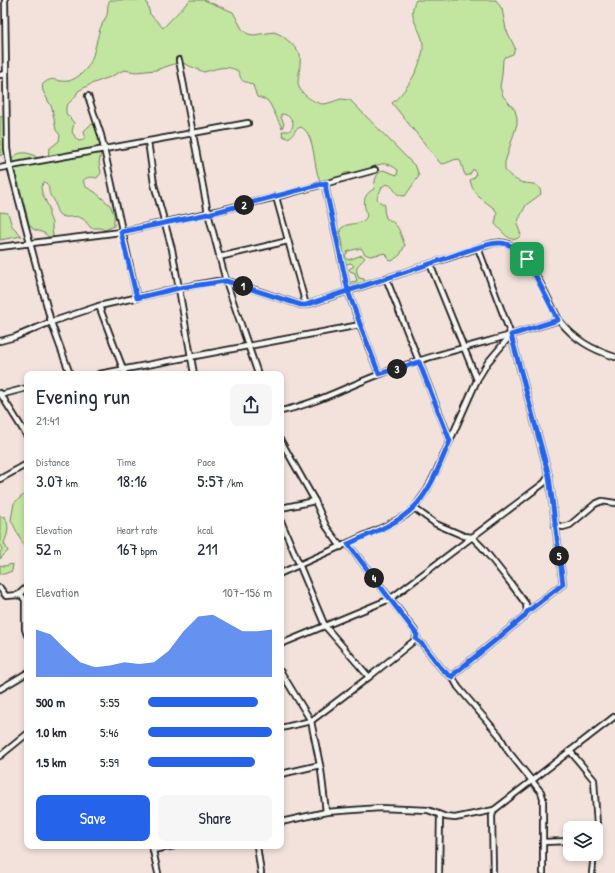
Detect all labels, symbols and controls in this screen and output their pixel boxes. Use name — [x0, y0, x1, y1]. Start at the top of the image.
pin: 2 — [234, 195, 254, 215]
text: 2 — [241, 198, 247, 212]
pin — [510, 242, 544, 276]
icon: arrive — [516, 248, 538, 270]
pin: 1 — [233, 276, 253, 296]
text: 1 — [241, 279, 245, 293]
pin: 3 — [387, 359, 407, 379]
text: 3 — [395, 362, 399, 376]
text: Evening run — [36, 381, 130, 411]
button: share — [230, 384, 272, 426]
text: 21:41 — [36, 411, 59, 429]
text: Distance — [36, 455, 70, 469]
text: Time — [117, 455, 136, 469]
text: Pace — [197, 455, 216, 469]
text: 3.07 — [36, 469, 63, 492]
text: 18:16 — [117, 469, 147, 492]
text: 5:57 — [197, 469, 224, 492]
text: km — [63, 476, 78, 490]
text: /km — [224, 476, 243, 490]
text: Elevation — [36, 523, 73, 537]
text: Heart rate — [117, 523, 158, 537]
text: kcal — [197, 523, 213, 537]
text: 52 — [36, 537, 51, 560]
text: 167 — [117, 537, 138, 560]
text: 211 — [197, 537, 218, 560]
text: m — [51, 544, 61, 558]
text: bpm — [138, 544, 157, 558]
pin: 5 — [549, 546, 569, 566]
text: 5 — [557, 549, 561, 563]
pin: 4 — [364, 568, 384, 588]
text: 4 — [372, 571, 376, 585]
text: Elevation — [36, 583, 79, 601]
text: 107–156 m — [222, 583, 272, 601]
text: 500 m — [36, 693, 65, 711]
text: 5:55 — [100, 693, 120, 711]
text: 1.0 km — [36, 723, 67, 741]
text: 5:46 — [100, 723, 119, 741]
text: 1.5 km — [36, 753, 66, 771]
text: 5:59 — [100, 753, 119, 771]
button: Save — [36, 795, 150, 841]
button: Share — [158, 795, 272, 841]
map controls — [563, 821, 603, 861]
button: layers — [563, 821, 603, 861]

